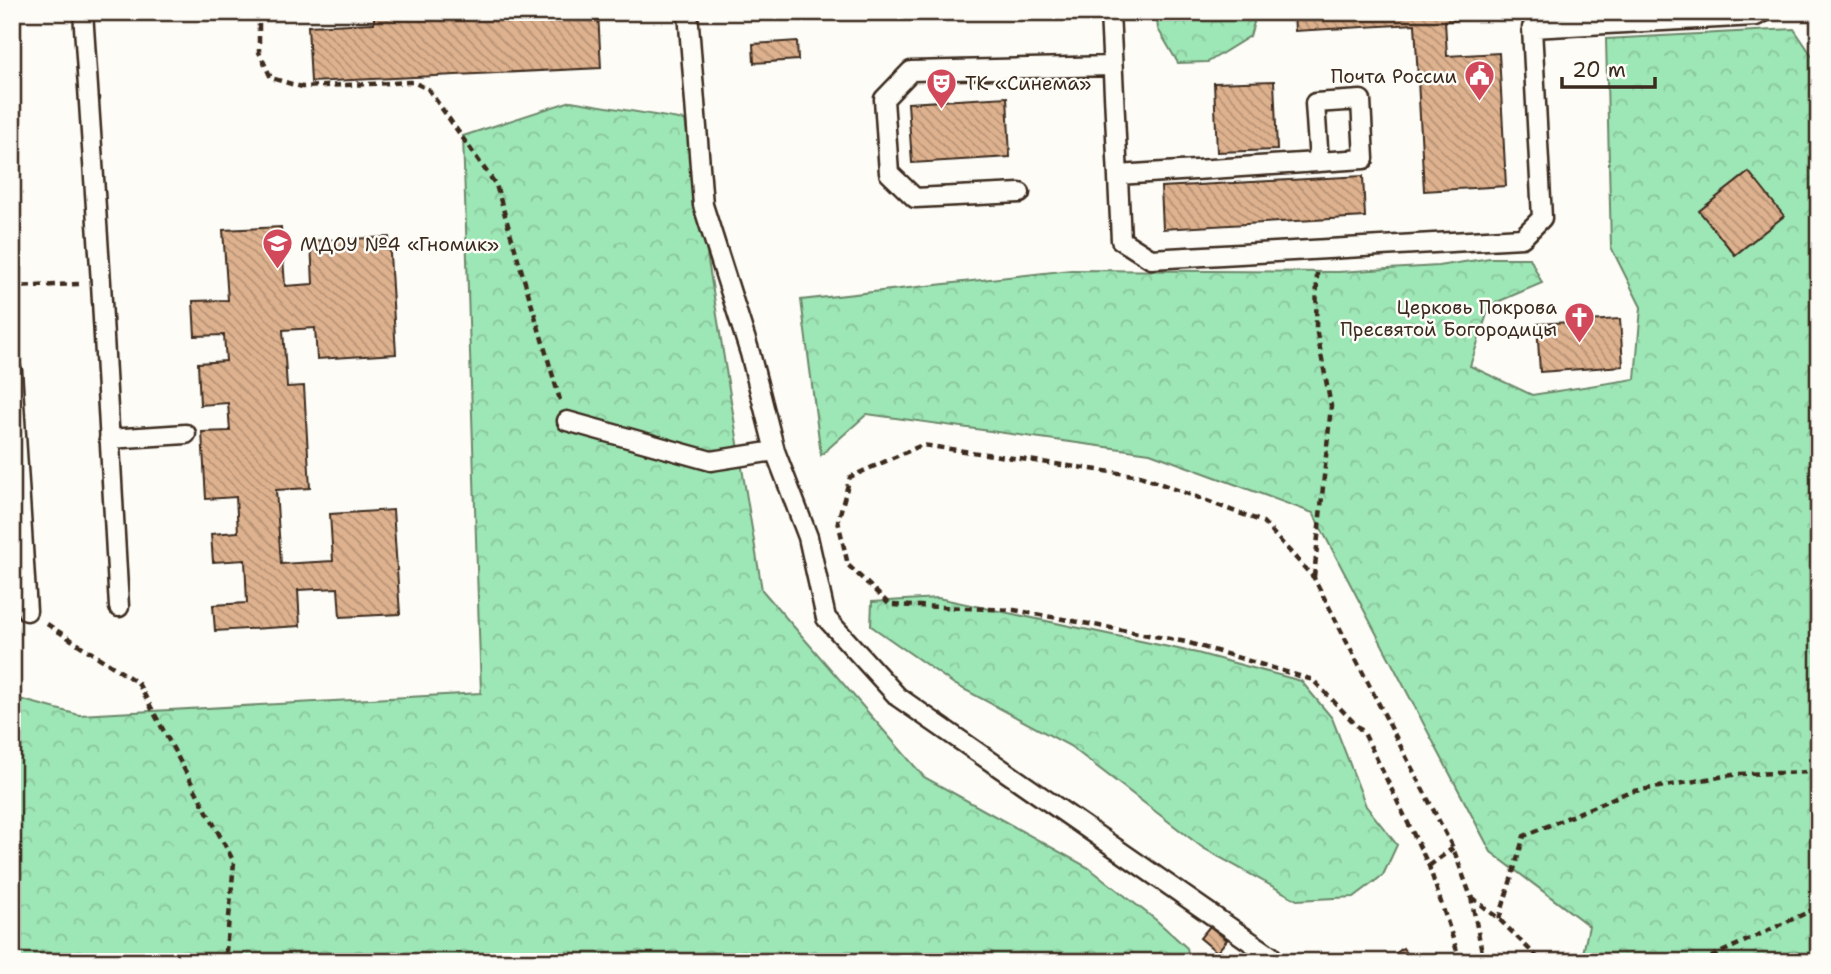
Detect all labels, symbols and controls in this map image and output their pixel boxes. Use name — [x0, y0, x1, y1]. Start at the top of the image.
scale bar — [1562, 46, 1654, 90]
text: 20 m — [1572, 56, 1626, 84]
public building icon: Почта России — [1463, 59, 1497, 103]
place label: Почта России — [1331, 64, 1457, 89]
theatre icon: ТК «Синема» — [925, 66, 959, 110]
place label: ТК «Синема» — [965, 71, 1091, 96]
school or university icon: МДОУ №4 «Гномик» — [260, 227, 294, 271]
place label: МДОУ №4 «Гномик» — [300, 232, 499, 257]
place label: Церковь Покрова Пресвятой Богородицы — [1340, 295, 1557, 342]
church icon: Церковь Покрова Пресвятой Богородицы — [1563, 301, 1597, 345]

